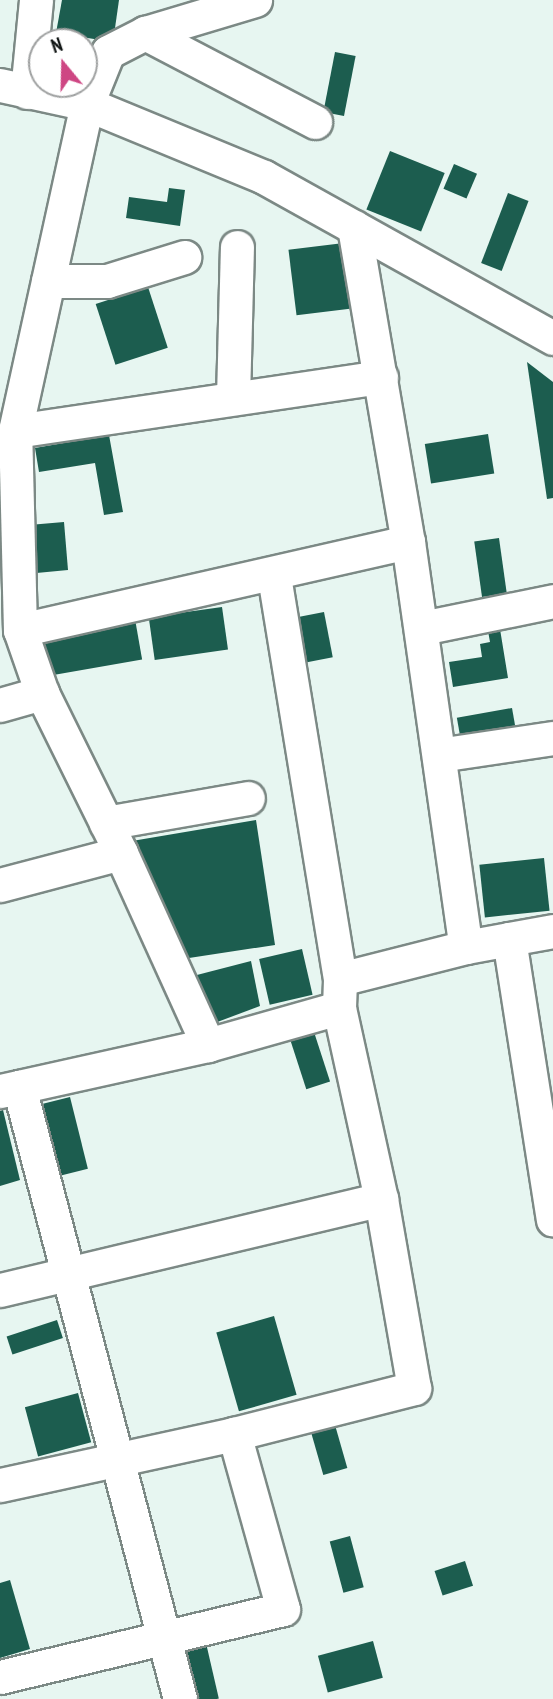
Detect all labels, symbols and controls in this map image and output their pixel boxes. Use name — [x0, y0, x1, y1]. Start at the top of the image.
north arrow — [28, 28, 98, 98]
text: N — [48, 32, 66, 58]

